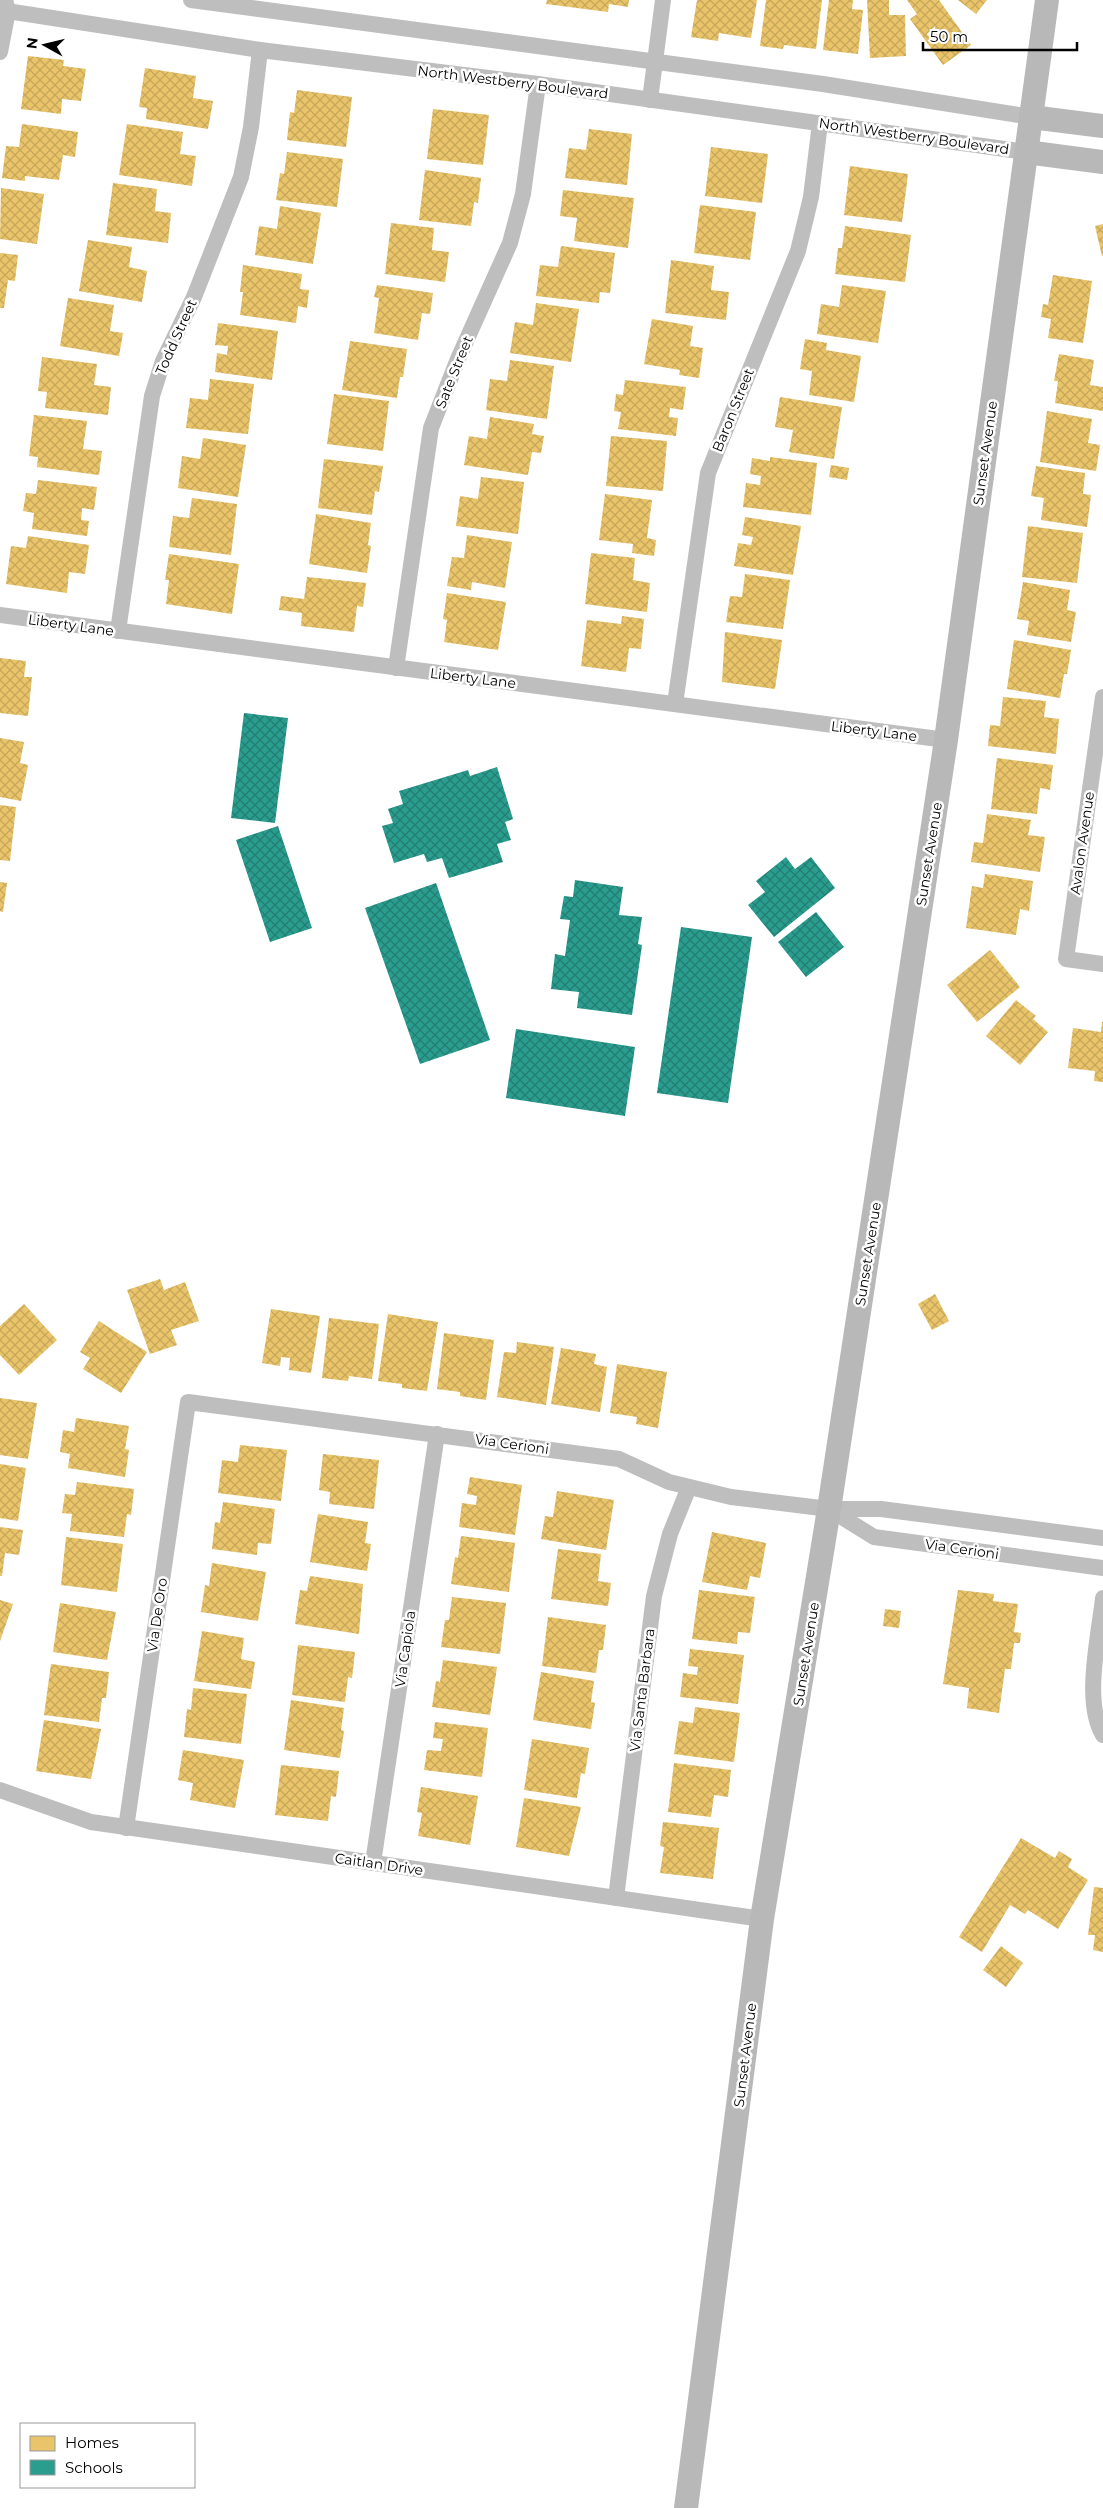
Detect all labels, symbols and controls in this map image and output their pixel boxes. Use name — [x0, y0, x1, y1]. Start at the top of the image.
north arrow — [20, 20, 70, 70]
scale bar — [923, 20, 1077, 52]
text: 50 m — [930, 27, 968, 46]
text: N — [22, 36, 42, 50]
street label: North Westberry Boulevard — [417, 61, 609, 103]
street label: North Westberry Boulevard — [818, 114, 1010, 158]
street label: Todd Street — [151, 296, 201, 378]
street label: Sate Street — [431, 333, 477, 411]
street label: Baron Street — [708, 365, 758, 454]
street label: Sunset Avenue — [969, 400, 1001, 506]
street label: Liberty Lane — [27, 610, 115, 640]
street label: Liberty Lane — [429, 664, 517, 692]
street label: Liberty Lane — [830, 717, 918, 745]
street label: Avalon Avenue — [1066, 790, 1098, 896]
street label: Sunset Avenue — [912, 801, 946, 907]
street label: Sunset Avenue — [851, 1201, 885, 1307]
street label: Via Cerioni — [474, 1430, 550, 1458]
street label: Via Cerioni — [924, 1535, 1000, 1563]
street label: Via De Oro — [143, 1576, 171, 1653]
street label: Sunset Avenue — [789, 1601, 823, 1707]
street label: Via Capiola — [391, 1609, 419, 1689]
street label: Via Santa Barbara — [625, 1627, 659, 1753]
street label: Caitlan Drive — [334, 1849, 424, 1879]
street label: Sunset Avenue — [730, 2002, 760, 2108]
legend — [20, 2423, 195, 2488]
text: Homes — [65, 2433, 119, 2452]
text: Schools — [65, 2458, 123, 2477]

